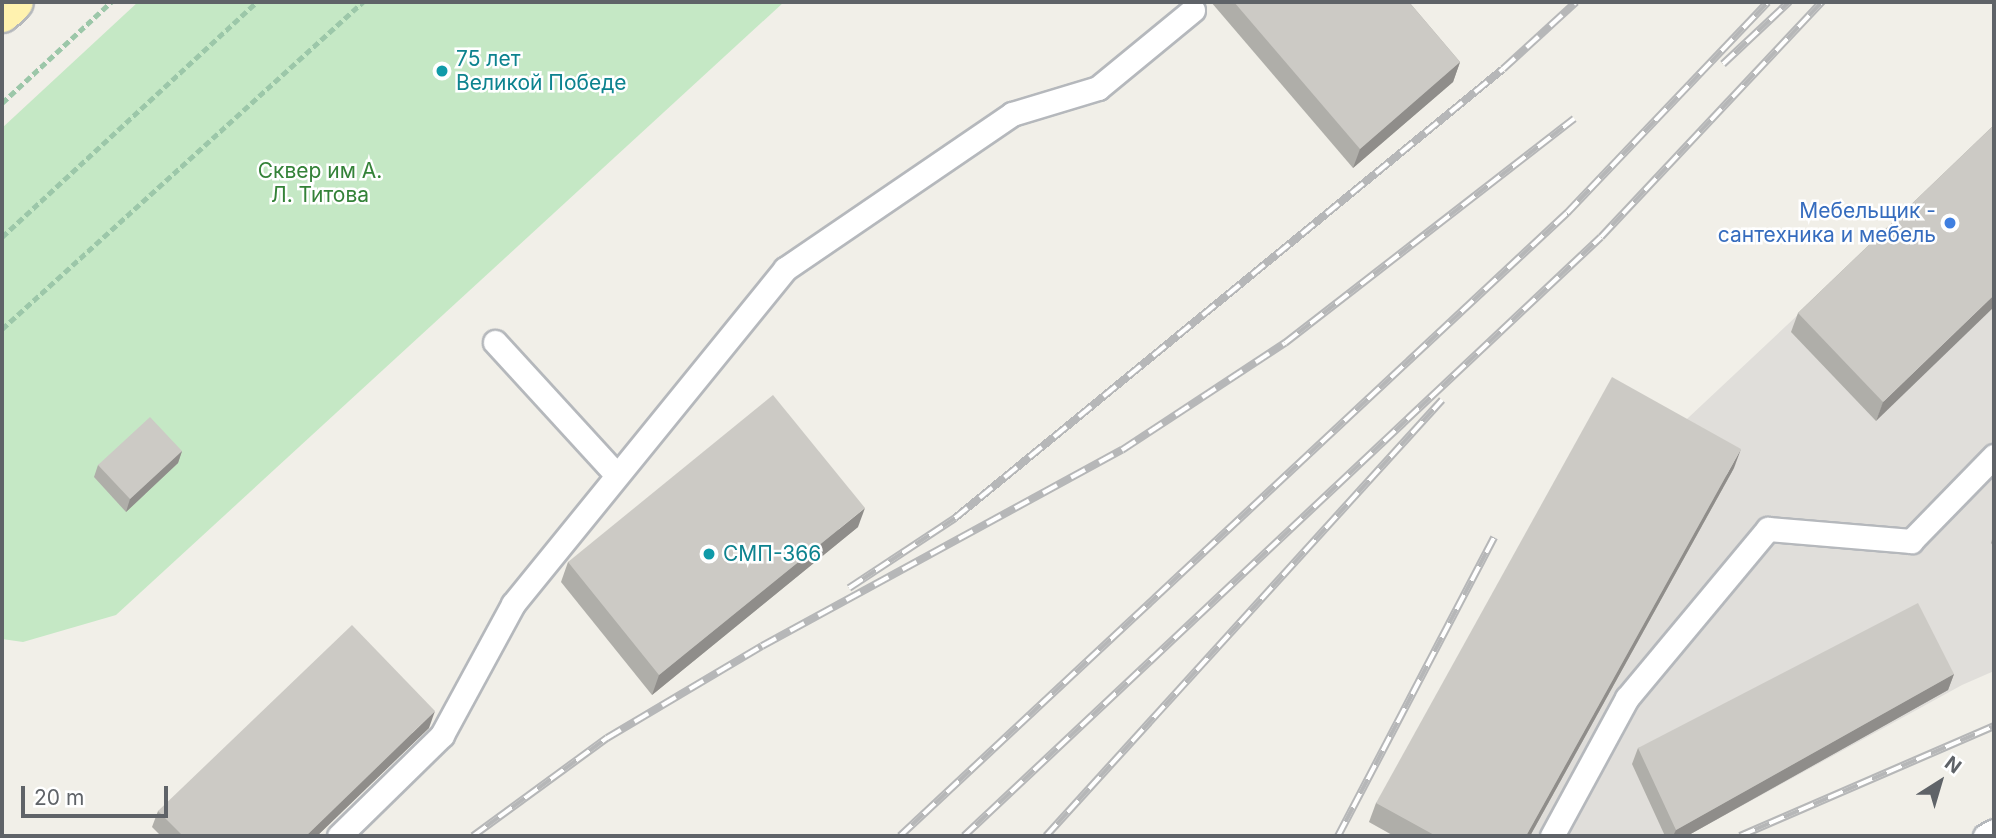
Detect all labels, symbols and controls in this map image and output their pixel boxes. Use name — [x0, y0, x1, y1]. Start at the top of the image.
place label: 75 лет Великой Победе — [456, 46, 627, 96]
marker: 75 лет Великой Победе — [434, 63, 450, 79]
park label: Сквер им А. Л. Титова — [258, 158, 382, 208]
place label: Мебельщик - сантехника и мебель — [1718, 198, 1936, 248]
marker: Мебельщик - сантехника и мебель — [1942, 215, 1958, 231]
place label: СМП-366 — [723, 541, 821, 567]
marker: СМП-366 — [701, 546, 717, 562]
north arrow — [1905, 747, 1975, 817]
text: N — [1940, 751, 1966, 778]
scale bar — [24, 772, 172, 816]
text: 20 m — [34, 785, 84, 810]

